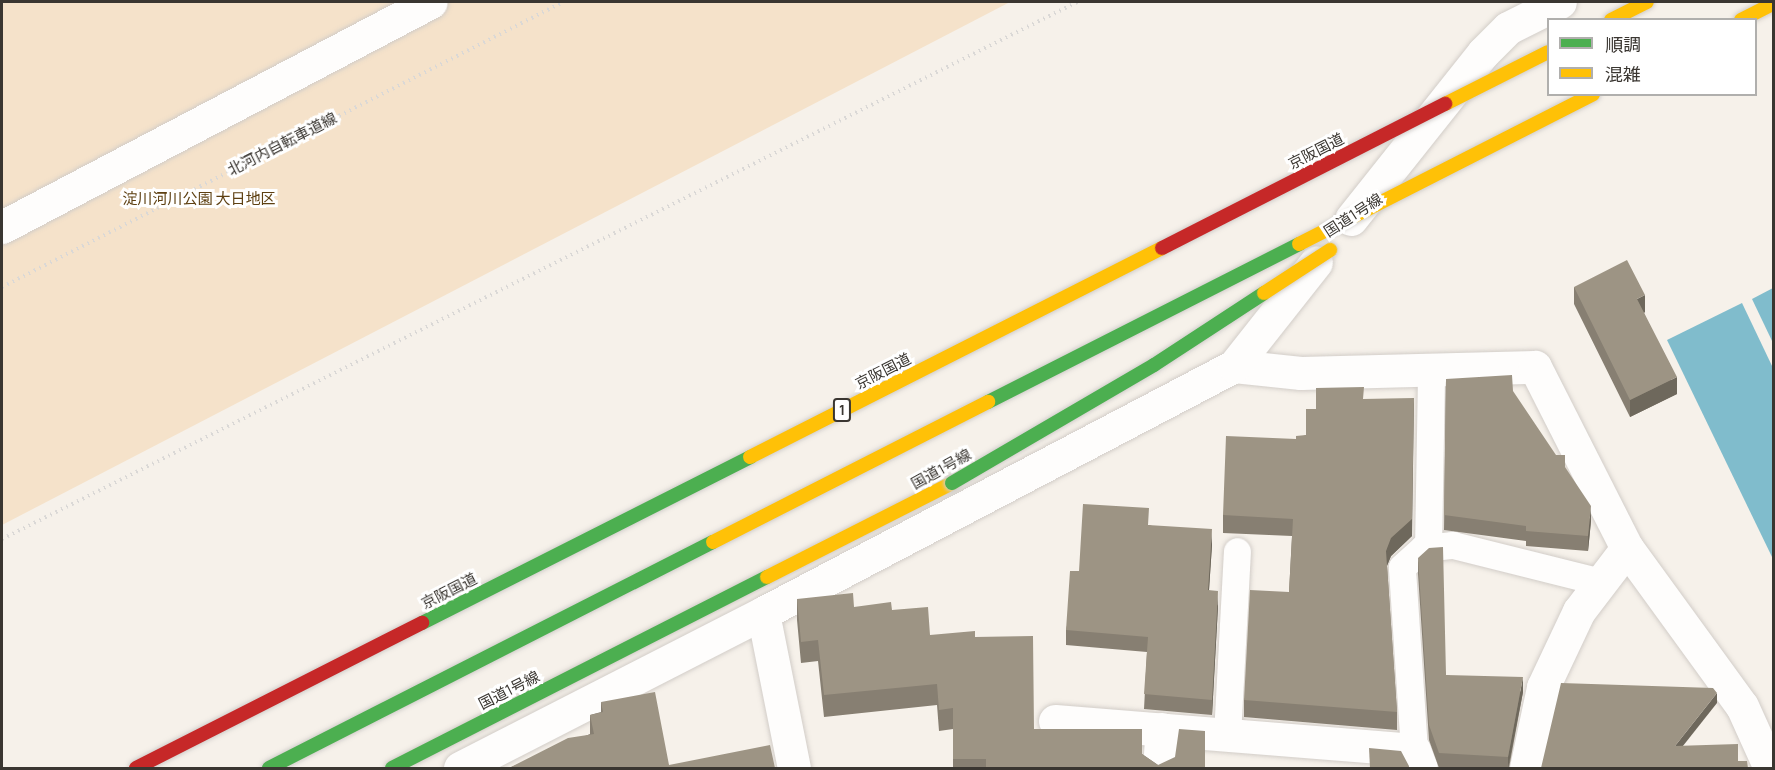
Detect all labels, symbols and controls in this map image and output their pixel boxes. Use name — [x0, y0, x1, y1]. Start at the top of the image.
legend — [1547, 18, 1757, 96]
text: 順調 — [1605, 32, 1641, 56]
text: 混雑 — [1605, 62, 1641, 86]
street label: 北河内自転車道線 — [224, 109, 340, 179]
street label: 京阪国道 — [1285, 129, 1347, 173]
park label: 淀川河川公園 大日地区 — [123, 190, 275, 208]
street label: 国道1号線 — [1320, 190, 1386, 240]
street label: 京阪国道 — [852, 349, 914, 393]
road number: 1 — [832, 399, 852, 421]
street label: 国道1号線 — [908, 445, 974, 493]
street label: 京阪国道 — [418, 569, 480, 613]
street label: 国道1号線 — [476, 667, 542, 713]

